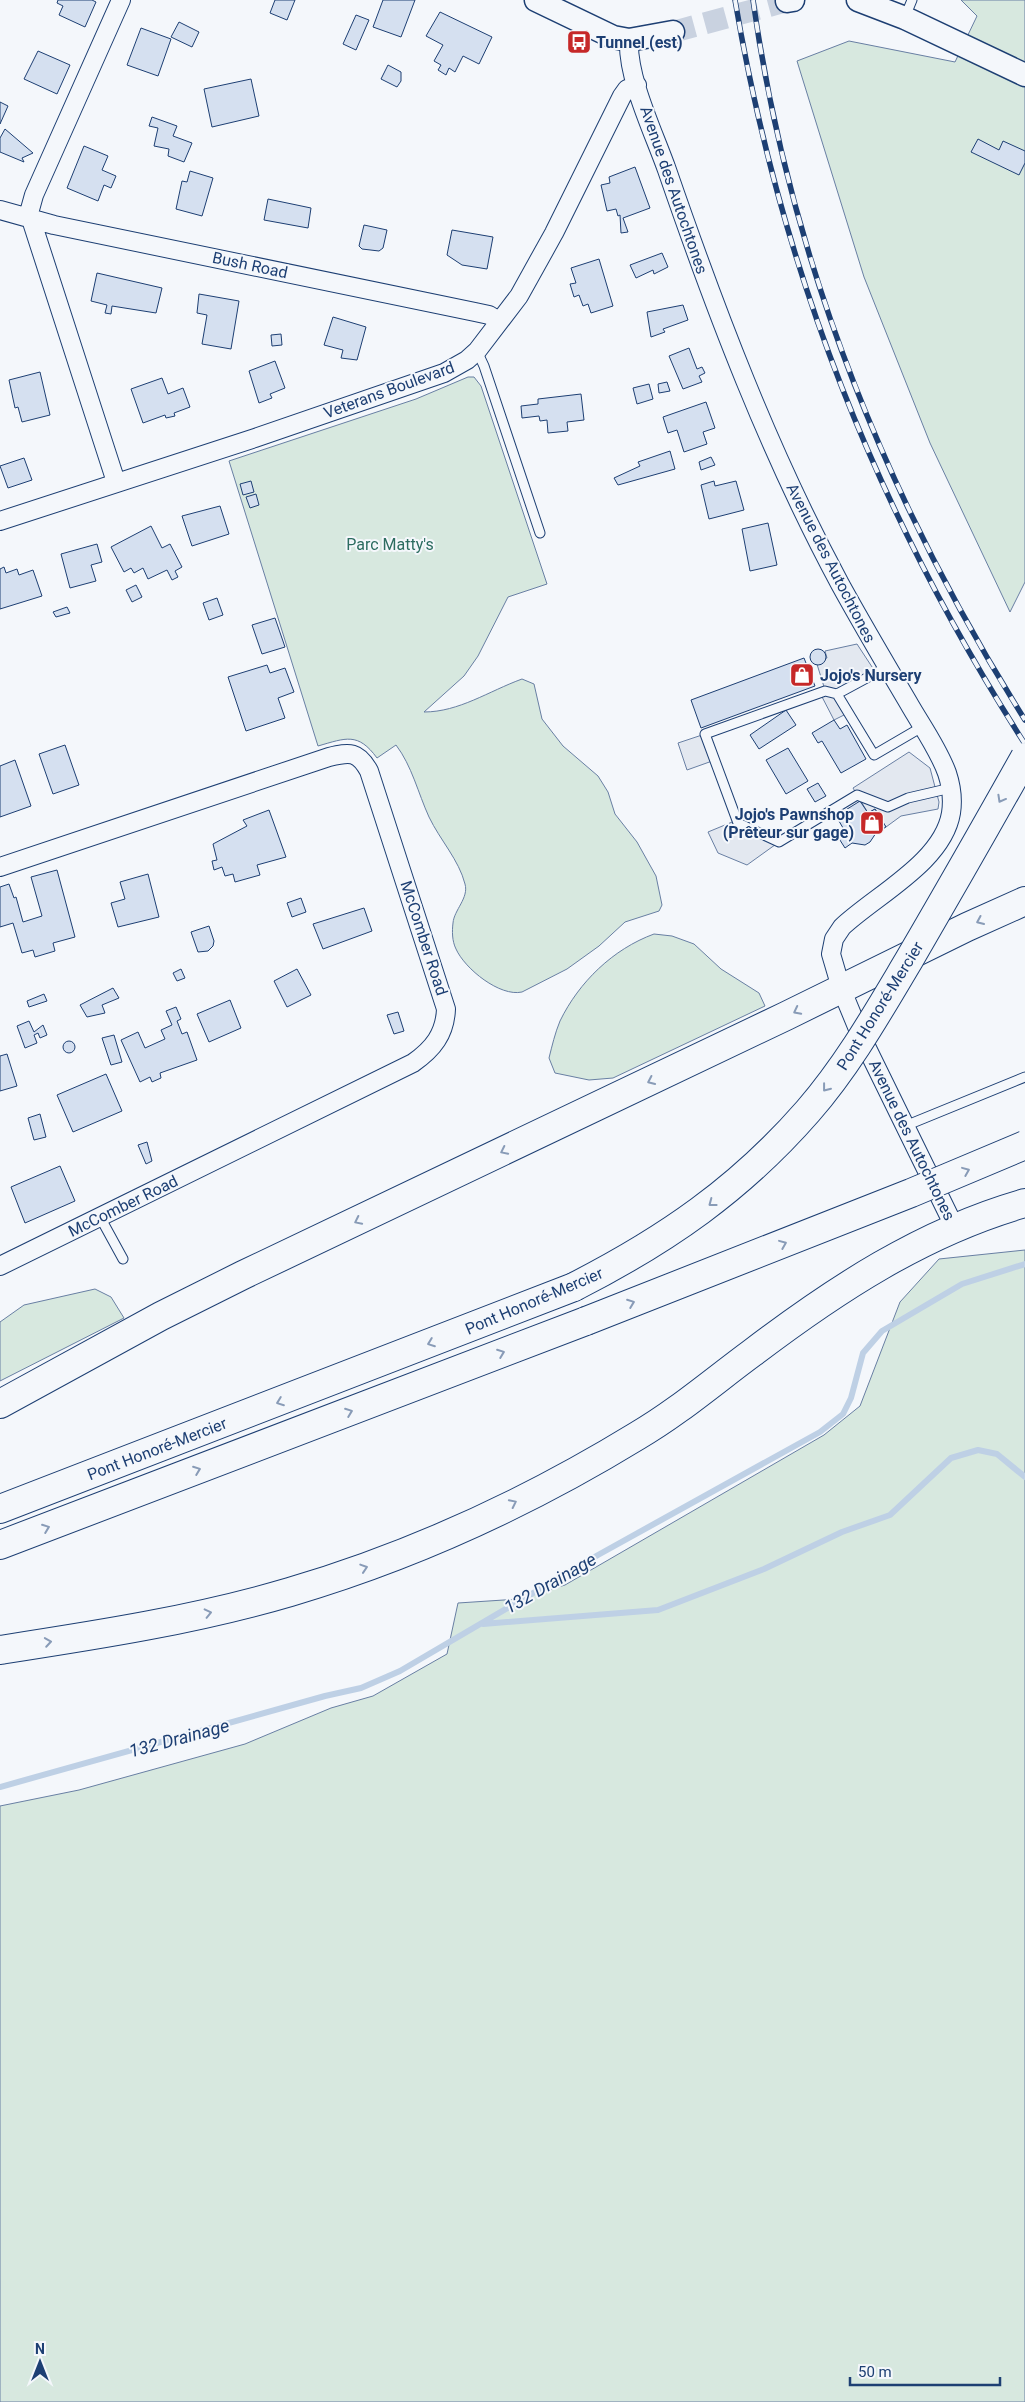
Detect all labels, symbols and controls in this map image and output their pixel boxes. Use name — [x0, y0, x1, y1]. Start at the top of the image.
bus stop icon: Tunnel (est) — [566, 29, 592, 55]
place label: Tunnel (est) — [596, 33, 683, 52]
street label: Avenue des Autochtones — [636, 104, 712, 276]
street label: Bush Road — [211, 248, 289, 282]
street label: Veterans Boulevard — [321, 358, 457, 422]
street label: Avenue des Autochtones — [782, 480, 880, 646]
park label: Parc Matty's — [346, 535, 434, 554]
shop icon: Jojo's Nursery — [789, 662, 815, 688]
place label: Jojo's Nursery — [820, 666, 922, 685]
one-way arrow — [997, 794, 1007, 803]
place label: Jojo's Pawnshop (Prêteur sur gage) — [723, 805, 854, 842]
shop icon: Jojo's Pawnshop (Prêteur sur gage) — [859, 810, 885, 836]
street label: McComber Road — [397, 878, 451, 998]
one-way arrow — [976, 915, 985, 925]
street label: Pont Honoré-Mercier — [833, 938, 928, 1074]
one-way arrow — [794, 1005, 803, 1015]
street label: Avenue des Autochtones — [865, 1057, 959, 1223]
one-way arrow — [647, 1075, 656, 1085]
one-way arrow — [824, 1082, 832, 1091]
one-way arrow — [500, 1145, 509, 1155]
one-way arrow — [961, 1166, 970, 1177]
street label: McComber Road — [65, 1171, 181, 1241]
one-way arrow — [708, 1197, 718, 1206]
one-way arrow — [354, 1215, 363, 1226]
one-way arrow — [778, 1239, 786, 1249]
street label: Pont Honoré-Mercier — [462, 1263, 606, 1339]
one-way arrow — [627, 1299, 635, 1309]
one-way arrow — [428, 1338, 436, 1348]
one-way arrow — [496, 1349, 505, 1360]
one-way arrow — [276, 1396, 285, 1406]
one-way arrow — [344, 1407, 353, 1418]
street label: Pont Honoré-Mercier — [85, 1413, 230, 1484]
one-way arrow — [192, 1466, 201, 1476]
one-way arrow — [508, 1499, 517, 1509]
one-way arrow — [41, 1524, 49, 1534]
water label: 132 Drainage — [500, 1548, 600, 1618]
one-way arrow — [359, 1564, 368, 1574]
one-way arrow — [203, 1608, 212, 1619]
one-way arrow — [44, 1638, 53, 1648]
water label: 132 Drainage — [127, 1715, 231, 1761]
north arrow — [15, 2337, 65, 2387]
text: N — [35, 2341, 45, 2357]
scale bar — [850, 2354, 1000, 2386]
text: 50 m — [858, 2363, 892, 2381]

